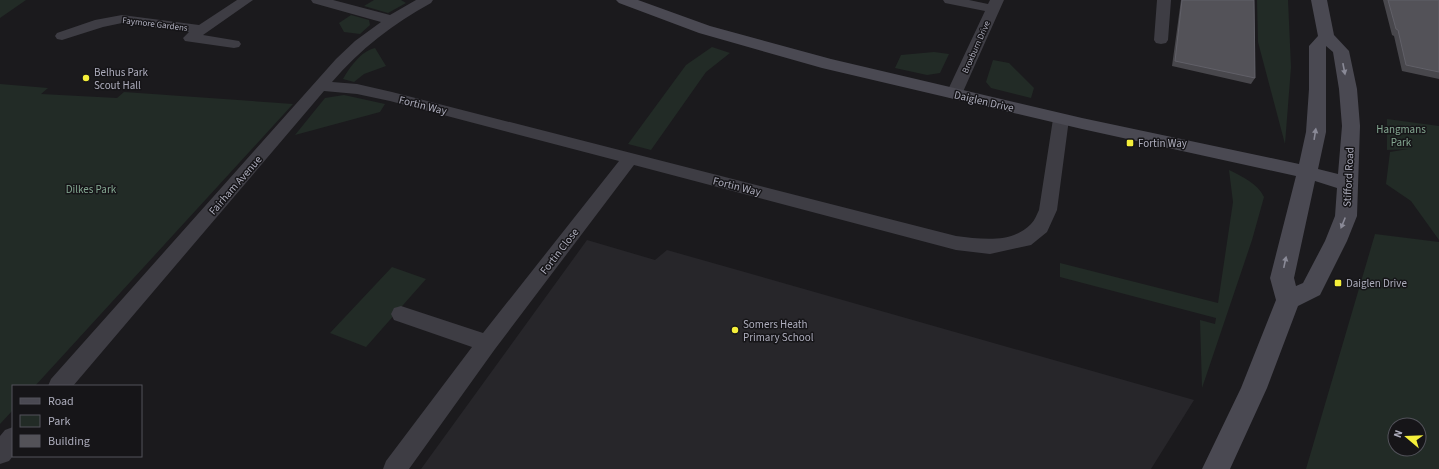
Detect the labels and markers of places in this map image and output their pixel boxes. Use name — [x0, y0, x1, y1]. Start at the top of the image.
place label: Belhus Park Scout Hall — [94, 65, 149, 93]
marker: Belhus Park Scout Hall — [81, 73, 91, 83]
place label: Fortin Way — [1138, 136, 1187, 151]
marker: Fortin Way — [1125, 138, 1135, 148]
place label: Daiglen Drive — [1346, 276, 1407, 291]
marker: Daiglen Drive — [1333, 278, 1343, 288]
place label: Somers Heath Primary School — [743, 317, 814, 345]
marker: Somers Heath Primary School — [730, 325, 740, 335]

